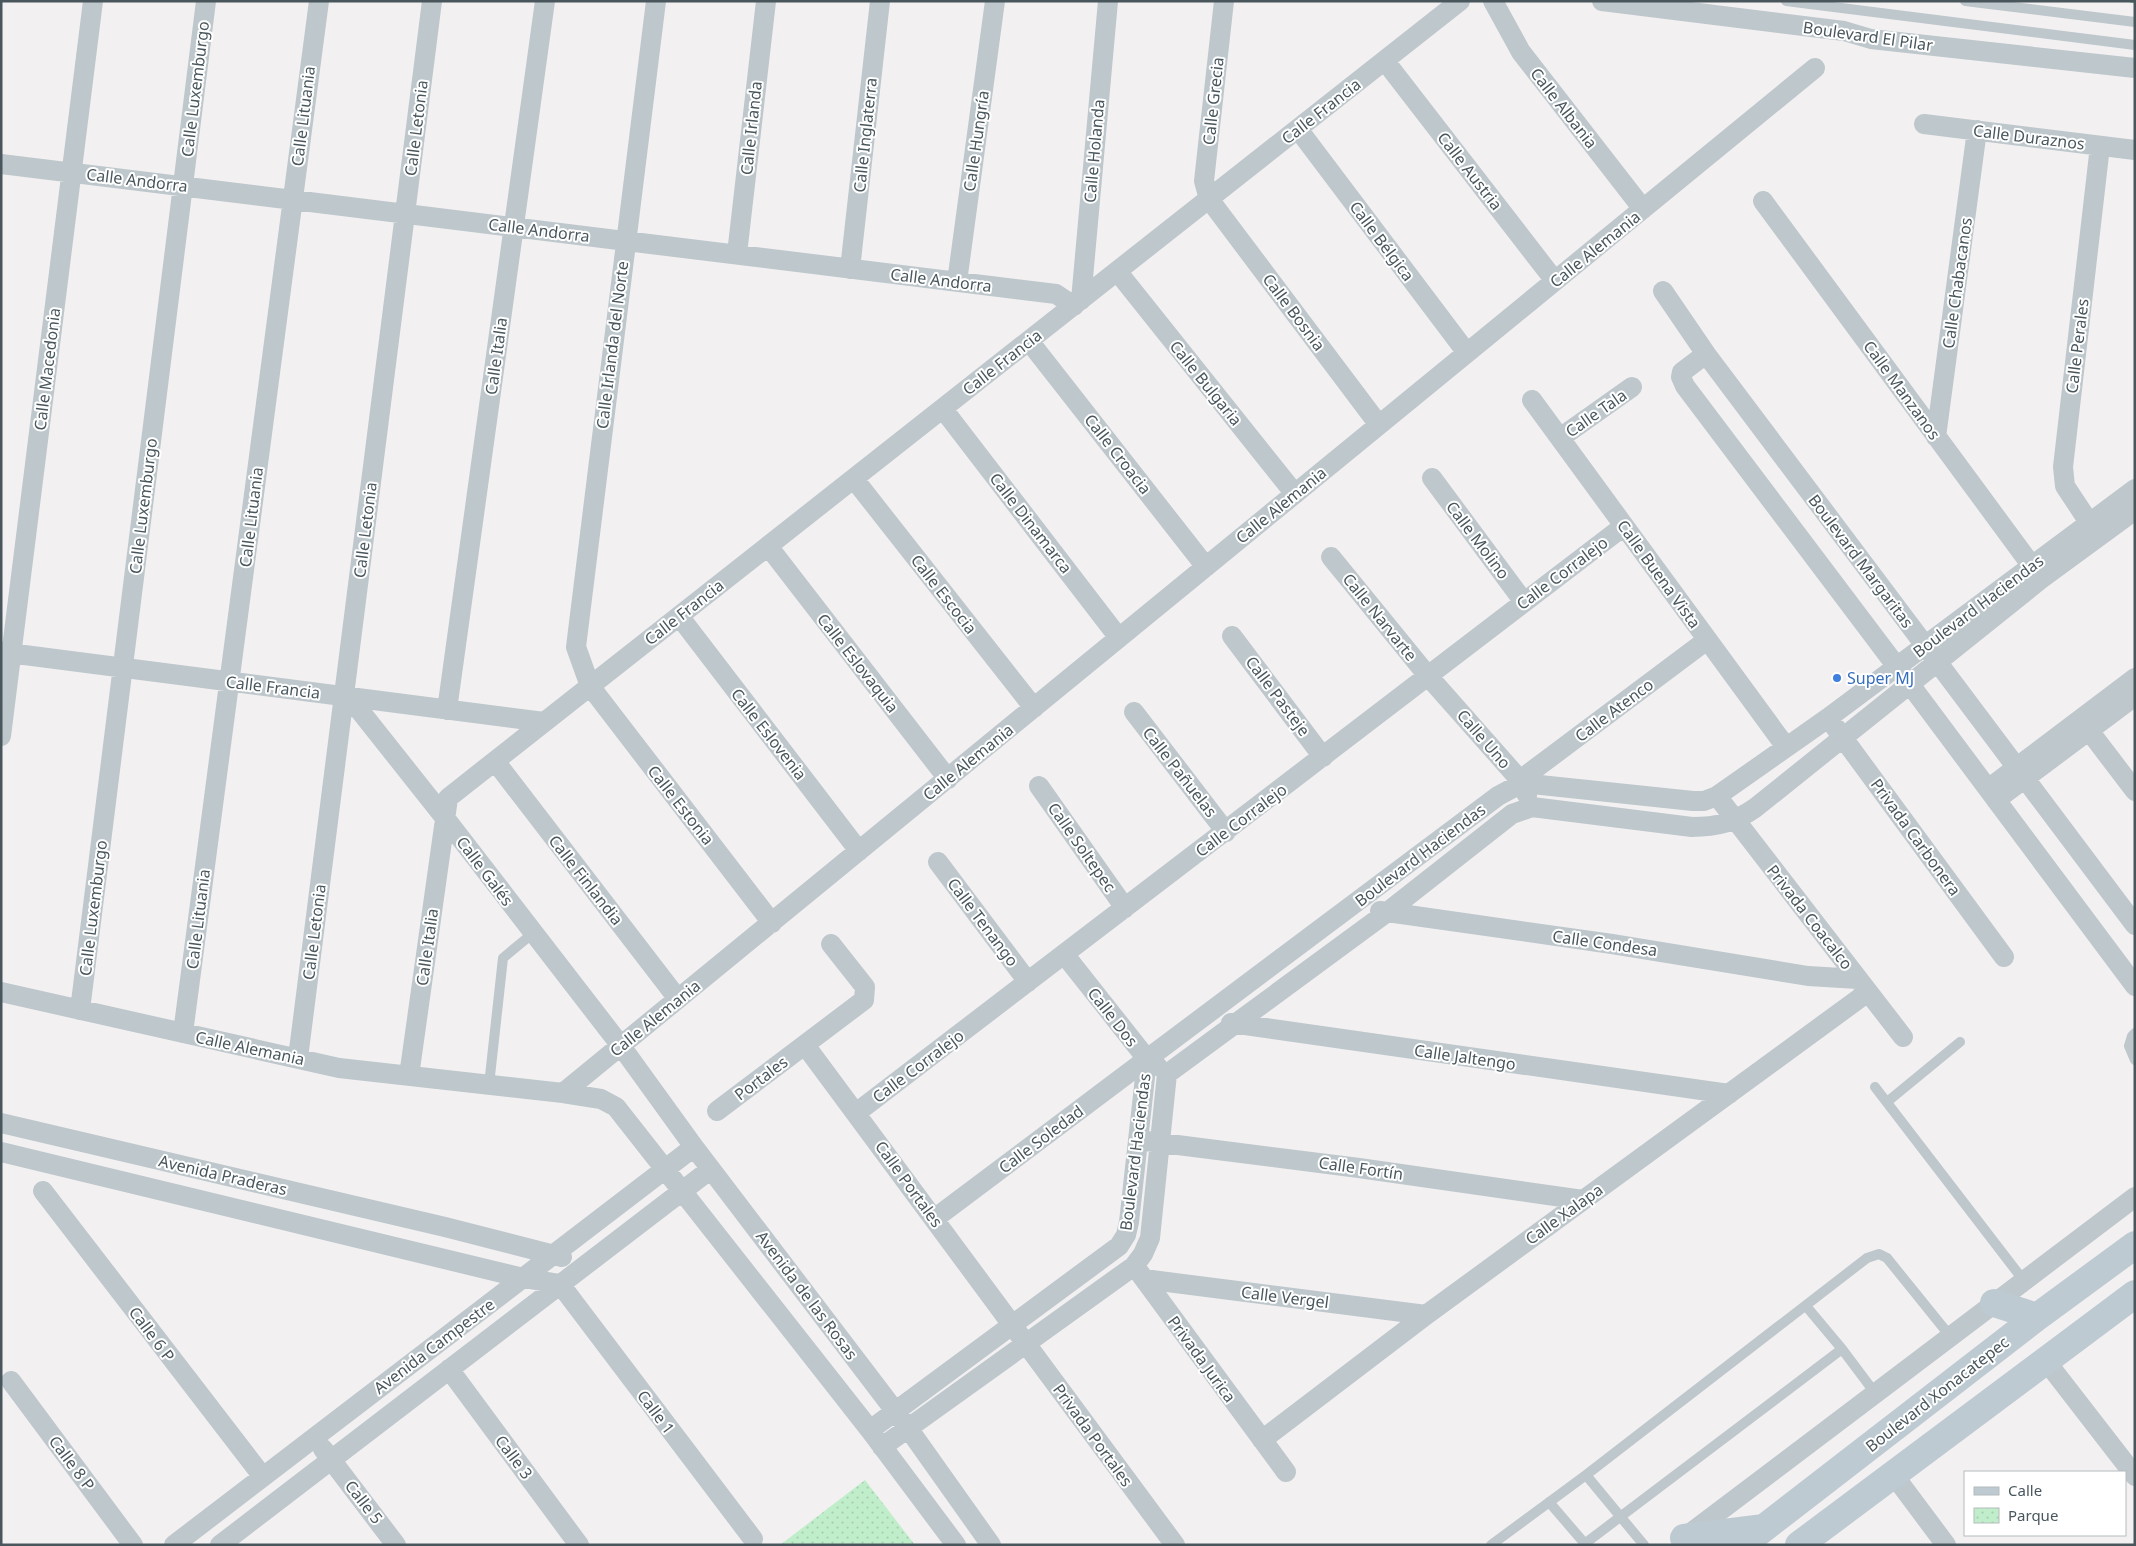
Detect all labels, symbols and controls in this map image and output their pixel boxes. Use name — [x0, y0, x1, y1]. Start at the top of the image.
street label: Boulevard El Pilar — [1802, 16, 1935, 56]
street label: Calle Luxemburgo — [176, 20, 214, 158]
street label: Calle Grecia — [1197, 56, 1229, 146]
street label: Calle Albania — [1526, 63, 1602, 153]
street label: Calle Lituania — [286, 65, 320, 167]
street label: Calle Francia — [1277, 73, 1365, 149]
street label: Calle Inglaterra — [848, 76, 882, 194]
street label: Calle Letonia — [399, 79, 433, 177]
street label: Calle Irlanda — [735, 80, 767, 176]
street label: Calle Hungría — [958, 89, 994, 193]
street label: Calle Holanda — [1079, 98, 1109, 204]
street label: Calle Duraznos — [1972, 119, 2086, 155]
street label: Calle Austria — [1432, 127, 1508, 215]
street label: Calle Andorra — [85, 163, 189, 197]
street label: Calle Bélgica — [1345, 197, 1419, 285]
street label: Calle Alemania — [1545, 206, 1645, 292]
street label: Calle Andorra — [487, 213, 591, 247]
street label: Calle Chabacanos — [1937, 216, 1977, 350]
street label: Calle Irlanda del Norte — [591, 260, 633, 430]
street label: Calle Andorra — [889, 263, 993, 297]
street label: Calle Bosnia — [1258, 269, 1330, 355]
street label: Calle Perales — [2060, 297, 2094, 395]
street label: Calle Macedonia — [29, 307, 65, 431]
street label: Calle Italia — [480, 316, 512, 396]
street label: Calle Francia — [958, 324, 1046, 400]
street label: Calle Bulgaria — [1165, 336, 1247, 430]
street label: Calle Manzanos — [1859, 336, 1945, 444]
street label: Calle Tala — [1561, 384, 1631, 442]
street label: Calle Croacia — [1080, 409, 1156, 499]
street label: Calle Luxemburgo — [124, 437, 162, 575]
street label: Calle Alemania — [1231, 462, 1331, 548]
street label: Calle Lituania — [234, 466, 268, 568]
street label: Calle Dinamarca — [985, 468, 1077, 578]
street label: Calle Letonia — [348, 481, 382, 579]
street label: Boulevard Margaritas — [1803, 490, 1919, 632]
street label: Calle Molino — [1441, 496, 1515, 584]
street label: Calle Buena Vista — [1612, 515, 1706, 633]
street label: Calle Corralejo — [1512, 531, 1612, 615]
street label: Calle Escocia — [906, 550, 982, 638]
street label: Boulevard Haciendas — [1908, 550, 2048, 662]
street label: Calle Narvarte — [1338, 569, 1422, 665]
street label: Calle Francia — [640, 574, 728, 650]
street label: Calle Eslovaquia — [812, 609, 904, 717]
street label: Calle Pasteje — [1241, 652, 1315, 740]
place label: Super MJ — [1847, 667, 1914, 689]
street label: Calle Francia — [225, 670, 321, 704]
marker: Super MJ — [1831, 672, 1843, 684]
street label: Calle Atenco — [1570, 673, 1658, 747]
street label: Calle Eslovenia — [726, 684, 812, 784]
street label: Calle Uno — [1452, 705, 1516, 773]
street label: Calle Alemania — [918, 719, 1018, 805]
street label: Calle Pañuelas — [1138, 722, 1222, 822]
street label: Calle Estonia — [643, 761, 719, 849]
street label: Privada Carbonera — [1866, 774, 1966, 900]
street label: Calle Corralejo — [1191, 778, 1291, 862]
street label: Calle Soltepec — [1043, 798, 1121, 896]
street label: Boulevard Haciendas — [1350, 799, 1490, 911]
street label: Calle Finlandia — [544, 830, 628, 930]
street label: Calle Galés — [452, 832, 518, 910]
street label: Calle Luxemburgo — [74, 839, 112, 977]
street label: Privada Coacalco — [1762, 860, 1858, 974]
street label: Calle Lituania — [181, 868, 215, 970]
street label: Calle Tenango — [942, 873, 1024, 971]
street label: Calle Letonia — [297, 883, 331, 981]
street label: Calle Italia — [411, 907, 443, 987]
street label: Calle Condesa — [1551, 925, 1659, 961]
street label: Calle Alemania — [605, 975, 705, 1061]
street label: Calle Dos — [1083, 983, 1143, 1051]
street label: Calle Corralejo — [868, 1024, 968, 1108]
street label: Calle Alemania — [194, 1026, 306, 1070]
street label: Calle Jaltengo — [1413, 1039, 1517, 1075]
street label: Portales — [730, 1051, 792, 1105]
street label: Boulevard Haciendas — [1114, 1072, 1156, 1232]
street label: Calle Soledad — [994, 1100, 1088, 1178]
street label: Calle Portales — [870, 1136, 948, 1232]
street label: Avenida Praderas — [157, 1150, 289, 1200]
street label: Calle Fortín — [1317, 1151, 1405, 1185]
street label: Calle Xalapa — [1521, 1178, 1607, 1250]
street label: Avenida de las Rosas — [751, 1226, 863, 1364]
street label: Calle Vergel — [1240, 1281, 1330, 1313]
street label: Avenida Campestre — [369, 1293, 499, 1399]
street label: Calle 6 P — [124, 1302, 180, 1366]
street label: Privada Jurica — [1163, 1311, 1241, 1407]
street label: Boulevard Xonacatepec — [1861, 1331, 2013, 1457]
street label: Privada Portales — [1048, 1379, 1138, 1491]
street label: Calle 1 — [632, 1386, 680, 1438]
street label: Calle 8 P — [44, 1431, 100, 1495]
street label: Calle 3 — [490, 1431, 538, 1483]
legend — [1964, 1471, 2126, 1536]
street label: Calle 5 — [340, 1476, 388, 1528]
text: Calle — [2008, 1480, 2042, 1500]
text: Parque — [2008, 1505, 2058, 1525]

